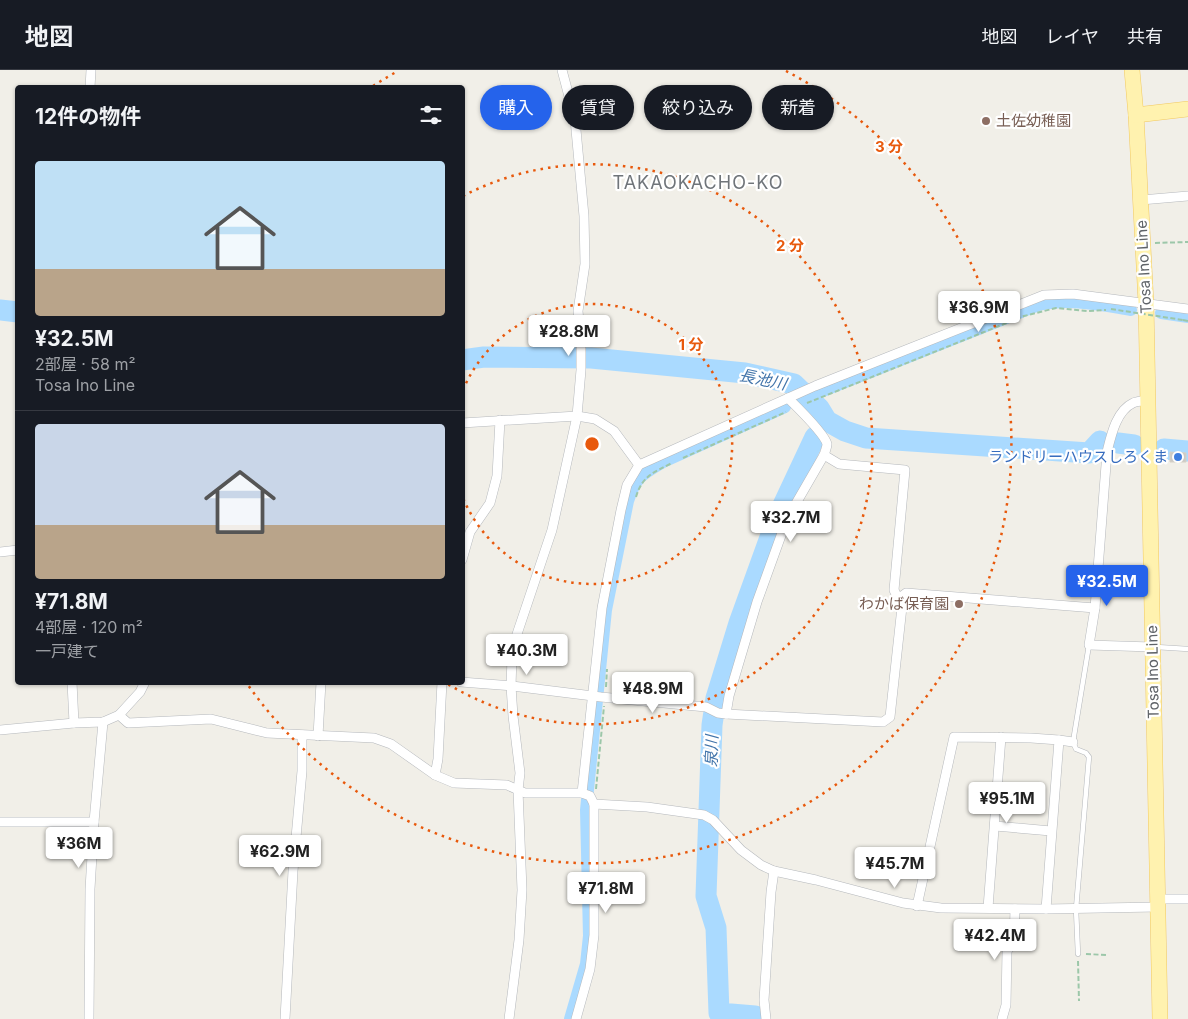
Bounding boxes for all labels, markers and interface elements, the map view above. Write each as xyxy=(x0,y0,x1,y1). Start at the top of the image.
text: 地図 xyxy=(25,22,73,51)
text: 地図 xyxy=(982,26,1018,47)
text: レイヤ xyxy=(1046,26,1099,47)
text: 共有 xyxy=(1127,26,1163,47)
chip: 購入 xyxy=(480,85,552,130)
chip: 賃貸 xyxy=(562,85,634,130)
chip: 絞り込み xyxy=(644,85,752,130)
chip: 新着 xyxy=(762,85,834,130)
icon: filters xyxy=(417,101,445,129)
text: 12件の物件 xyxy=(35,104,141,129)
place label: 土佐幼稚園 xyxy=(996,111,1071,130)
marker: 土佐幼稚園 xyxy=(980,115,992,127)
text: 3 分 xyxy=(875,137,903,156)
district label: TAKAOKACHO-KO xyxy=(613,172,783,193)
icon: home xyxy=(195,193,285,283)
street label: Tosa Ino Line xyxy=(1132,220,1155,314)
text: 2 分 xyxy=(776,236,804,255)
pin: ¥36.9M xyxy=(938,290,1020,333)
text: ¥36.9M xyxy=(949,297,1009,317)
pin: ¥28.8M xyxy=(528,314,610,357)
text: ¥28.8M xyxy=(539,321,599,341)
text: ¥32.5M xyxy=(35,326,114,351)
text: 1 分 xyxy=(678,335,704,354)
text: 2部屋 · 58 m² xyxy=(35,354,136,374)
water label: 長池川 xyxy=(737,364,791,394)
text: Tosa Ino Line xyxy=(35,375,135,395)
centre of rings xyxy=(583,435,601,453)
place label: ランドリーハウスしろくま xyxy=(988,447,1168,466)
marker: ランドリーハウスしろくま xyxy=(1172,451,1184,463)
icon: home xyxy=(195,457,285,547)
pin: ¥32.7M xyxy=(750,500,832,543)
text: ¥32.7M xyxy=(762,507,820,527)
pin: ¥32.5M xyxy=(1066,564,1148,607)
text: ¥32.5M xyxy=(1077,571,1137,591)
text: ¥71.8M xyxy=(35,589,108,614)
place label: わかば保育園 xyxy=(859,594,949,613)
marker: わかば保育園 xyxy=(953,598,965,610)
text: 4部屋 · 120 m² xyxy=(35,617,143,637)
street label: Tosa Ino Line xyxy=(1142,625,1163,719)
pin: ¥40.3M xyxy=(486,634,568,676)
text: ¥40.3M xyxy=(497,640,557,660)
text: 一戸建て xyxy=(35,641,99,661)
pin: ¥48.9M xyxy=(612,672,694,714)
text: ¥48.9M xyxy=(623,678,683,698)
water label: 泉川 xyxy=(700,733,722,767)
pin: ¥95.1M xyxy=(966,782,1048,824)
text: ¥95.1M xyxy=(979,788,1035,808)
pin: ¥36M xyxy=(49,826,109,869)
text: ¥36M xyxy=(57,833,101,853)
pin: ¥62.9M xyxy=(239,834,321,877)
text: ¥62.9M xyxy=(250,841,310,861)
pin: ¥45.7M xyxy=(854,846,936,889)
text: ¥45.7M xyxy=(866,853,924,873)
pin: ¥71.8M xyxy=(565,872,647,914)
text: ¥71.8M xyxy=(578,878,634,898)
pin: ¥42.4M xyxy=(954,918,1036,961)
text: ¥42.4M xyxy=(964,925,1026,945)

